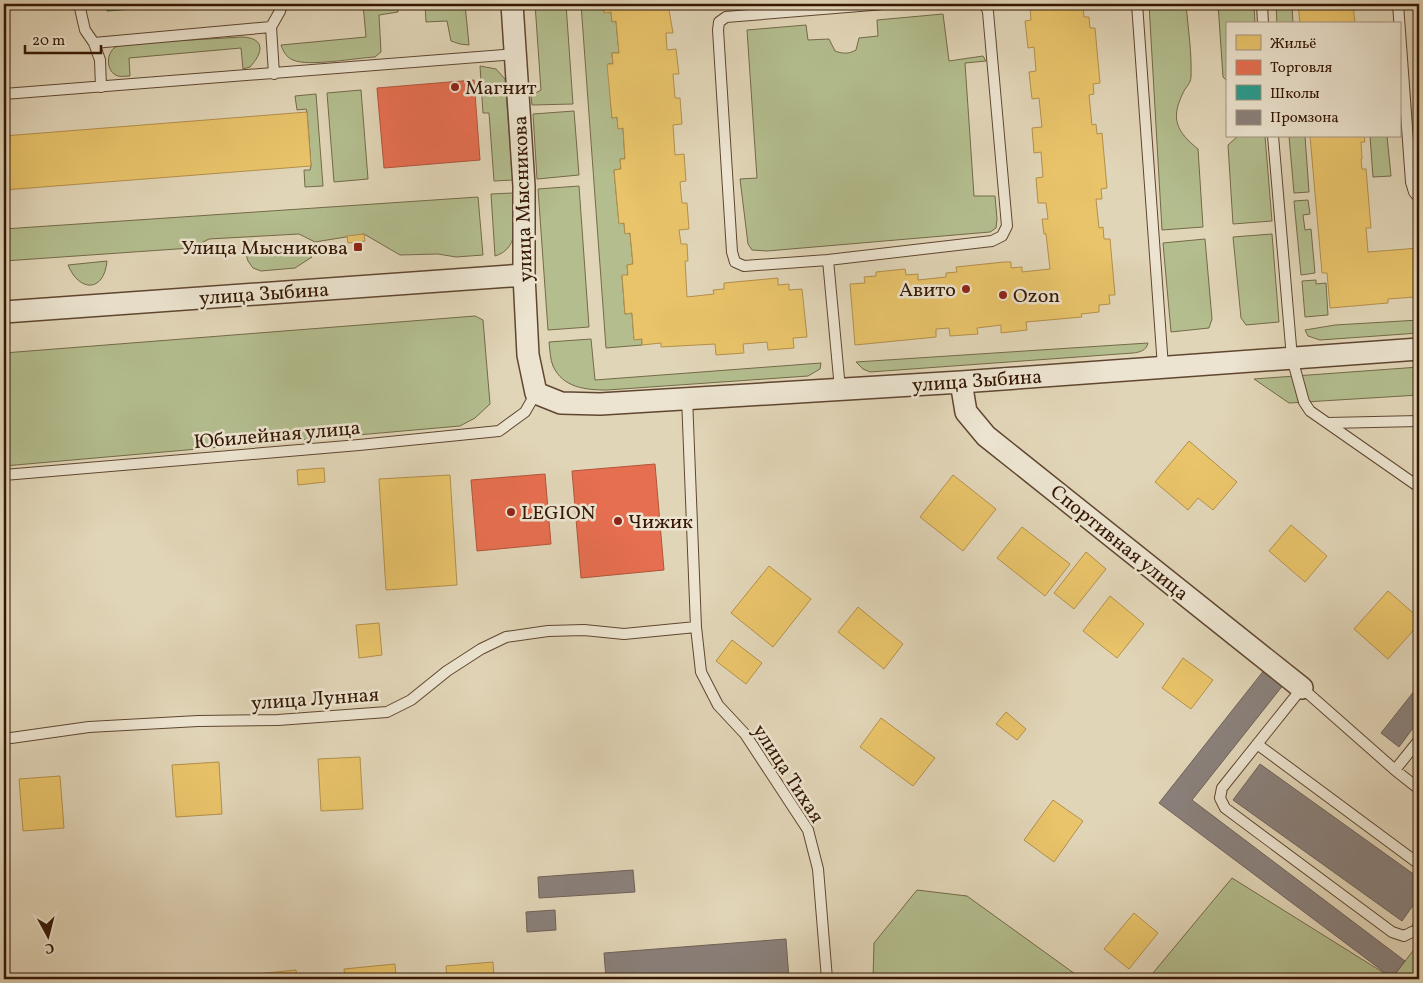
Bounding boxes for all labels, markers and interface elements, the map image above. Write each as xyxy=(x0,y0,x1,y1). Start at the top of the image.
scale bar xyxy=(25,22,101,54)
legend xyxy=(1226,22,1400,138)
text: 20 m xyxy=(32,31,65,52)
text: Жильё xyxy=(1270,34,1316,55)
text: Торговля xyxy=(1270,58,1332,79)
place label: Магнит xyxy=(465,75,537,103)
marker: Магнит xyxy=(449,81,461,93)
text: Школы xyxy=(1270,84,1320,105)
text: Промзона xyxy=(1270,108,1339,129)
street label: улица Мысникова xyxy=(507,115,541,283)
place label: Улица Мысникова xyxy=(181,235,348,263)
marker: Улица Мысникова xyxy=(352,241,364,253)
street label: улица Зыбина xyxy=(198,276,330,313)
place label: Авито xyxy=(899,277,956,305)
marker: Авито xyxy=(960,283,972,295)
place label: Ozon xyxy=(1013,283,1060,311)
marker: Ozon xyxy=(997,289,1009,301)
street label: улица Зыбина xyxy=(911,363,1043,400)
street label: Юбилейная улица xyxy=(193,415,362,457)
street label: Спортивная улица xyxy=(1044,479,1194,608)
place label: LEGION xyxy=(521,500,596,528)
marker: LEGION xyxy=(505,506,517,518)
place label: Чижик xyxy=(628,509,693,537)
marker: Чижик xyxy=(612,515,624,527)
street label: улица Лунная xyxy=(250,682,380,718)
street label: улица Тихая xyxy=(745,719,830,829)
north arrow xyxy=(22,910,72,960)
text: С xyxy=(44,937,55,957)

